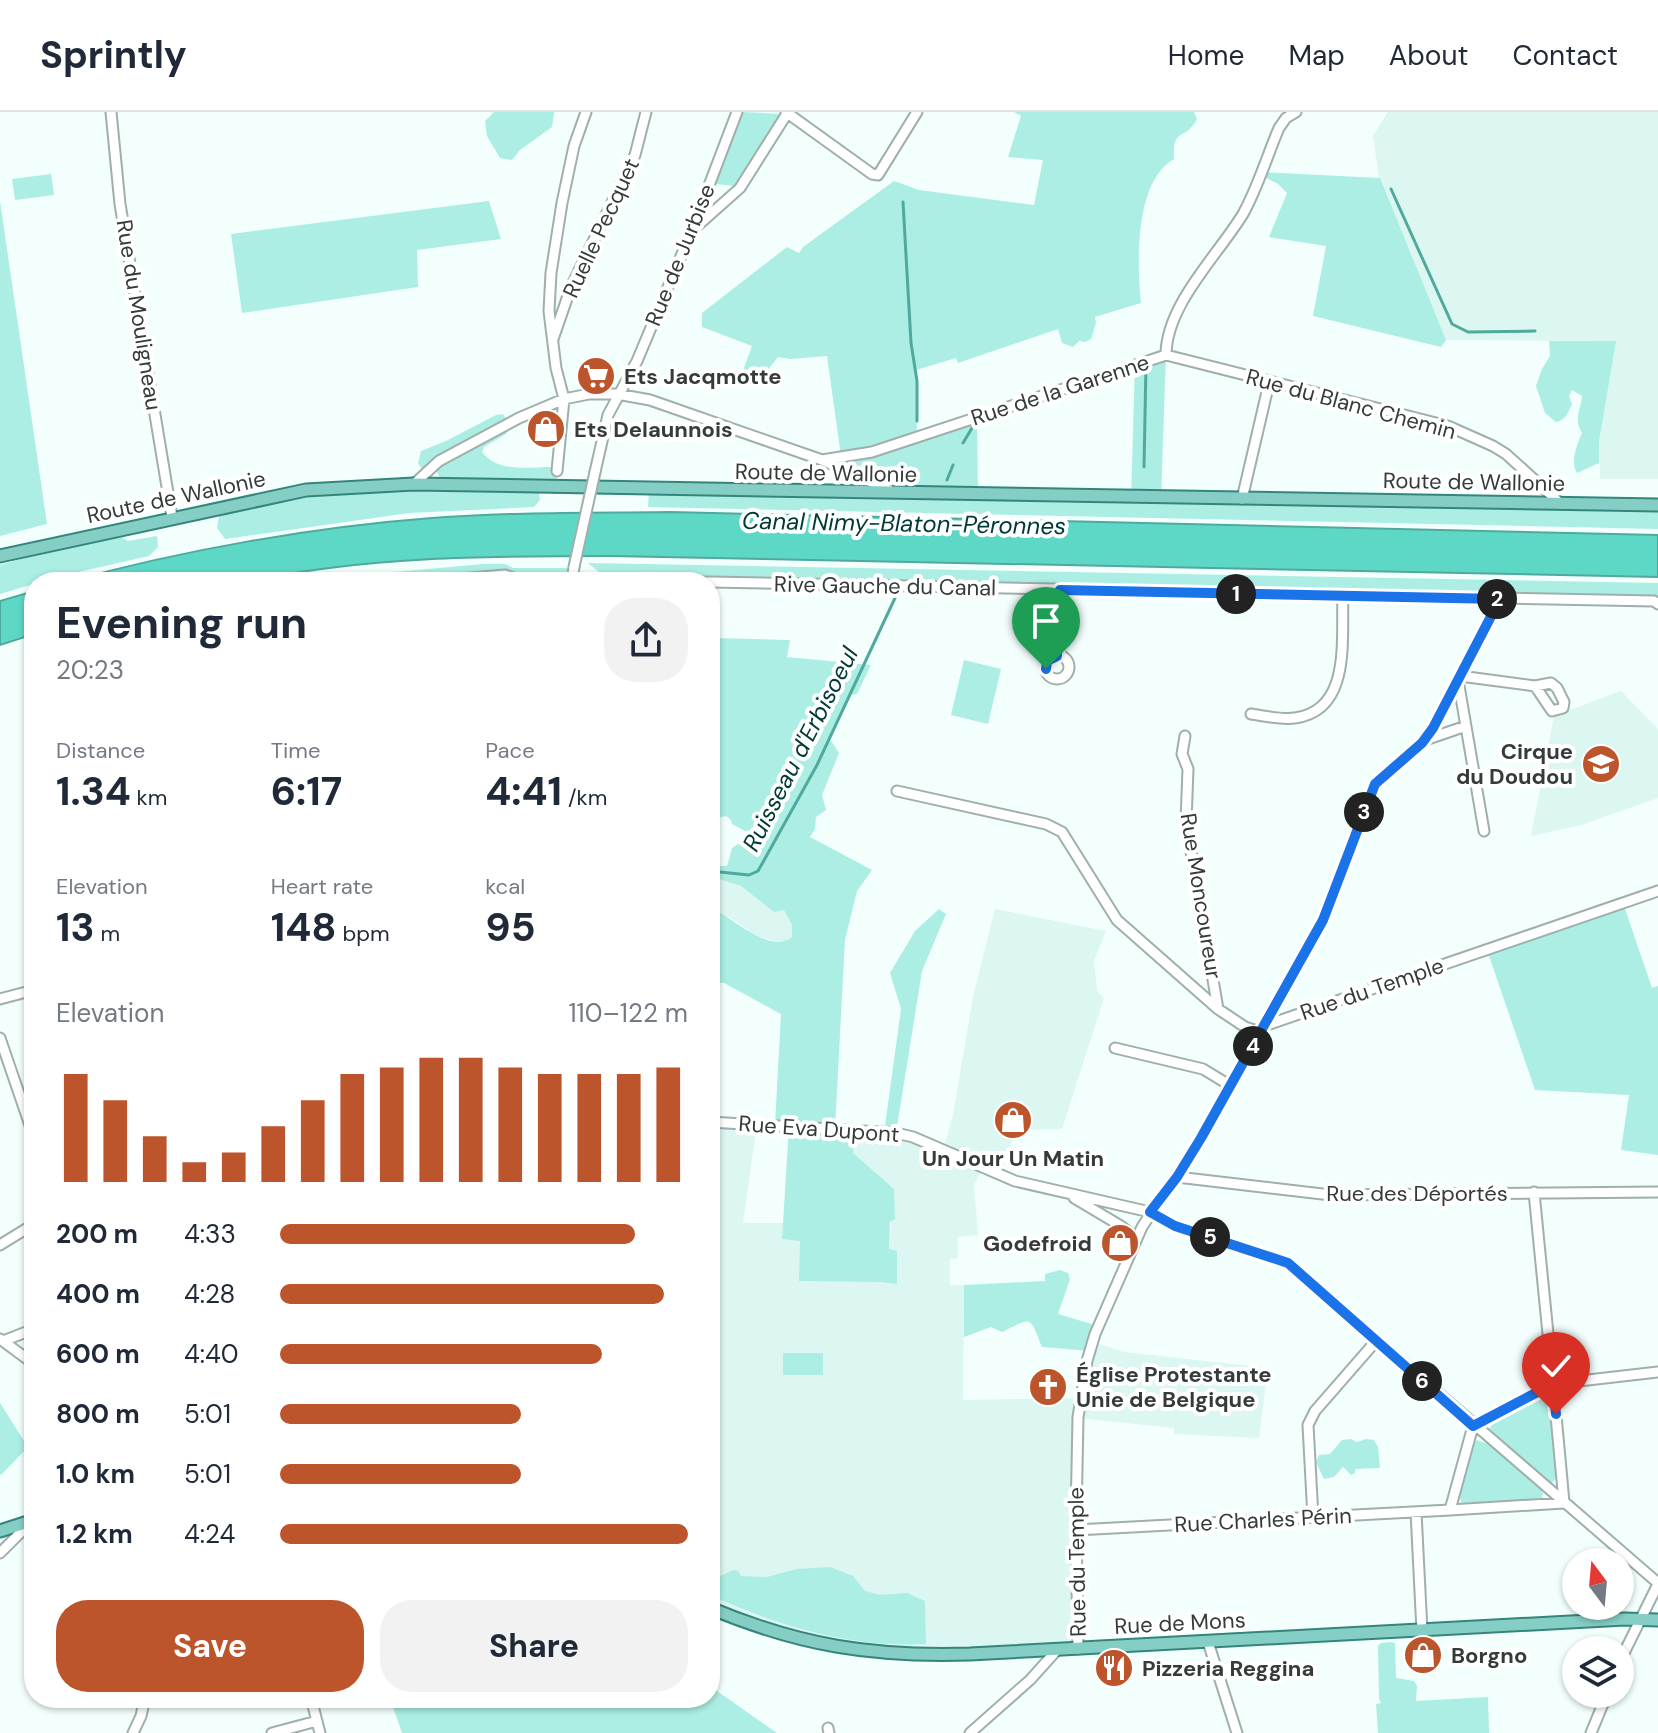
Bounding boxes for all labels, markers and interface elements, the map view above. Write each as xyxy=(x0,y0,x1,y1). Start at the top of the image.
text: Sprintly xyxy=(40,30,187,80)
text: Home xyxy=(1168,37,1244,74)
text: Map xyxy=(1288,37,1345,74)
text: About xyxy=(1389,37,1468,74)
text: Contact xyxy=(1512,37,1618,74)
street label: Ruelle Pecquet xyxy=(556,154,646,302)
street label: Rue de Jurbise xyxy=(638,180,722,330)
street label: Rue du Mouligneau xyxy=(110,218,168,412)
street label: Rue de la Garenne xyxy=(967,348,1153,432)
supermarket icon: Ets Jacqmotte xyxy=(575,355,617,397)
place label: Ets Jacqmotte xyxy=(624,362,781,391)
street label: Rue du Blanc Chemin xyxy=(1243,362,1459,446)
shop icon: Ets Delaunnois xyxy=(525,408,567,450)
place label: Ets Delaunnois xyxy=(574,415,733,444)
street label: Route de Wallonie xyxy=(735,457,917,489)
street label: Route de Wallonie xyxy=(84,464,268,530)
street label: Route de Wallonie xyxy=(1383,466,1565,498)
water label: Canal Nimy-Blaton-Péronnes xyxy=(742,505,1066,541)
street label: Rive Gauche du Canal xyxy=(774,570,996,602)
pin: 1 xyxy=(1216,574,1256,614)
text: 1 xyxy=(1232,579,1240,608)
pin: 2 xyxy=(1477,579,1517,619)
text: 2 xyxy=(1491,584,1503,613)
pin xyxy=(1012,587,1080,669)
text: Evening run xyxy=(56,594,307,652)
button: share xyxy=(604,598,688,682)
icon: arrive xyxy=(1024,599,1068,643)
water label: Ruisseau d'Erbisoeul xyxy=(735,641,865,856)
text: 20:23 xyxy=(56,653,124,687)
text: Distance xyxy=(56,736,145,765)
text: Time xyxy=(271,736,320,765)
text: Pace xyxy=(485,736,535,765)
place label: Cirque du Doudou xyxy=(1456,737,1573,791)
school or university icon: Cirque du Doudou xyxy=(1580,743,1622,785)
text: 1.34 xyxy=(56,765,131,817)
text: 6:17 xyxy=(271,765,342,817)
text: 4:41 xyxy=(485,765,562,817)
text: km xyxy=(131,783,167,812)
text: /km xyxy=(562,783,607,812)
pin: 3 xyxy=(1344,792,1384,832)
text: 3 xyxy=(1357,797,1371,826)
street label: Rue Moncoureur xyxy=(1174,811,1228,981)
text: Elevation xyxy=(56,872,148,901)
text: Heart rate xyxy=(271,872,373,901)
text: kcal xyxy=(485,872,525,901)
text: 13 xyxy=(56,901,95,953)
text: 148 xyxy=(271,901,337,953)
text: 95 xyxy=(485,901,536,953)
text: m xyxy=(95,919,120,948)
text: bpm xyxy=(337,919,390,948)
street label: Rue du Temple xyxy=(1296,951,1448,1027)
text: Elevation xyxy=(56,996,164,1030)
text: 110–122 m xyxy=(568,996,688,1030)
pin: 4 xyxy=(1233,1026,1273,1066)
text: 4 xyxy=(1246,1031,1260,1060)
shop icon: Un Jour Un Matin xyxy=(992,1099,1034,1141)
street label: Rue Eva Dupont xyxy=(738,1109,900,1149)
place label: Un Jour Un Matin xyxy=(922,1144,1104,1173)
street label: Rue des Déportés xyxy=(1326,1179,1508,1208)
text: 200 m xyxy=(56,1217,138,1251)
text: 4:33 xyxy=(184,1217,236,1251)
pin: 5 xyxy=(1190,1217,1230,1257)
shop icon: Godefroid xyxy=(1099,1222,1141,1264)
text: 5 xyxy=(1203,1222,1217,1251)
place label: Godefroid xyxy=(983,1229,1092,1258)
text: 400 m xyxy=(56,1277,140,1311)
text: 4:28 xyxy=(184,1277,235,1311)
pin xyxy=(1522,1332,1590,1414)
text: 600 m xyxy=(56,1337,140,1371)
text: 4:40 xyxy=(184,1337,239,1371)
icon: check xyxy=(1534,1344,1578,1388)
place label: Église Protestante Unie de Belgique xyxy=(1076,1360,1272,1414)
pin: 6 xyxy=(1402,1361,1442,1401)
church icon: Église Protestante Unie de Belgique xyxy=(1027,1366,1069,1408)
text: 6 xyxy=(1415,1366,1429,1395)
text: 800 m xyxy=(56,1397,140,1431)
text: 5:01 xyxy=(184,1397,231,1431)
text: 1.0 km xyxy=(56,1457,135,1491)
text: 5:01 xyxy=(184,1457,231,1491)
street label: Rue du Temple xyxy=(1061,1487,1093,1637)
street label: Rue Charles Périn xyxy=(1174,1501,1352,1539)
text: 1.2 km xyxy=(56,1517,133,1551)
text: 4:24 xyxy=(184,1517,235,1551)
north arrow xyxy=(1562,1548,1634,1620)
map controls xyxy=(1562,1548,1634,1708)
button: Save xyxy=(56,1600,364,1692)
button: Share xyxy=(380,1600,688,1692)
street label: Rue de Mons xyxy=(1114,1605,1246,1641)
shop icon: Borgno xyxy=(1402,1634,1444,1676)
button: layers xyxy=(1562,1636,1634,1708)
place label: Borgno xyxy=(1451,1641,1527,1670)
restaurant icon: Pizzeria Reggina xyxy=(1093,1647,1135,1689)
place label: Pizzeria Reggina xyxy=(1142,1654,1314,1683)

